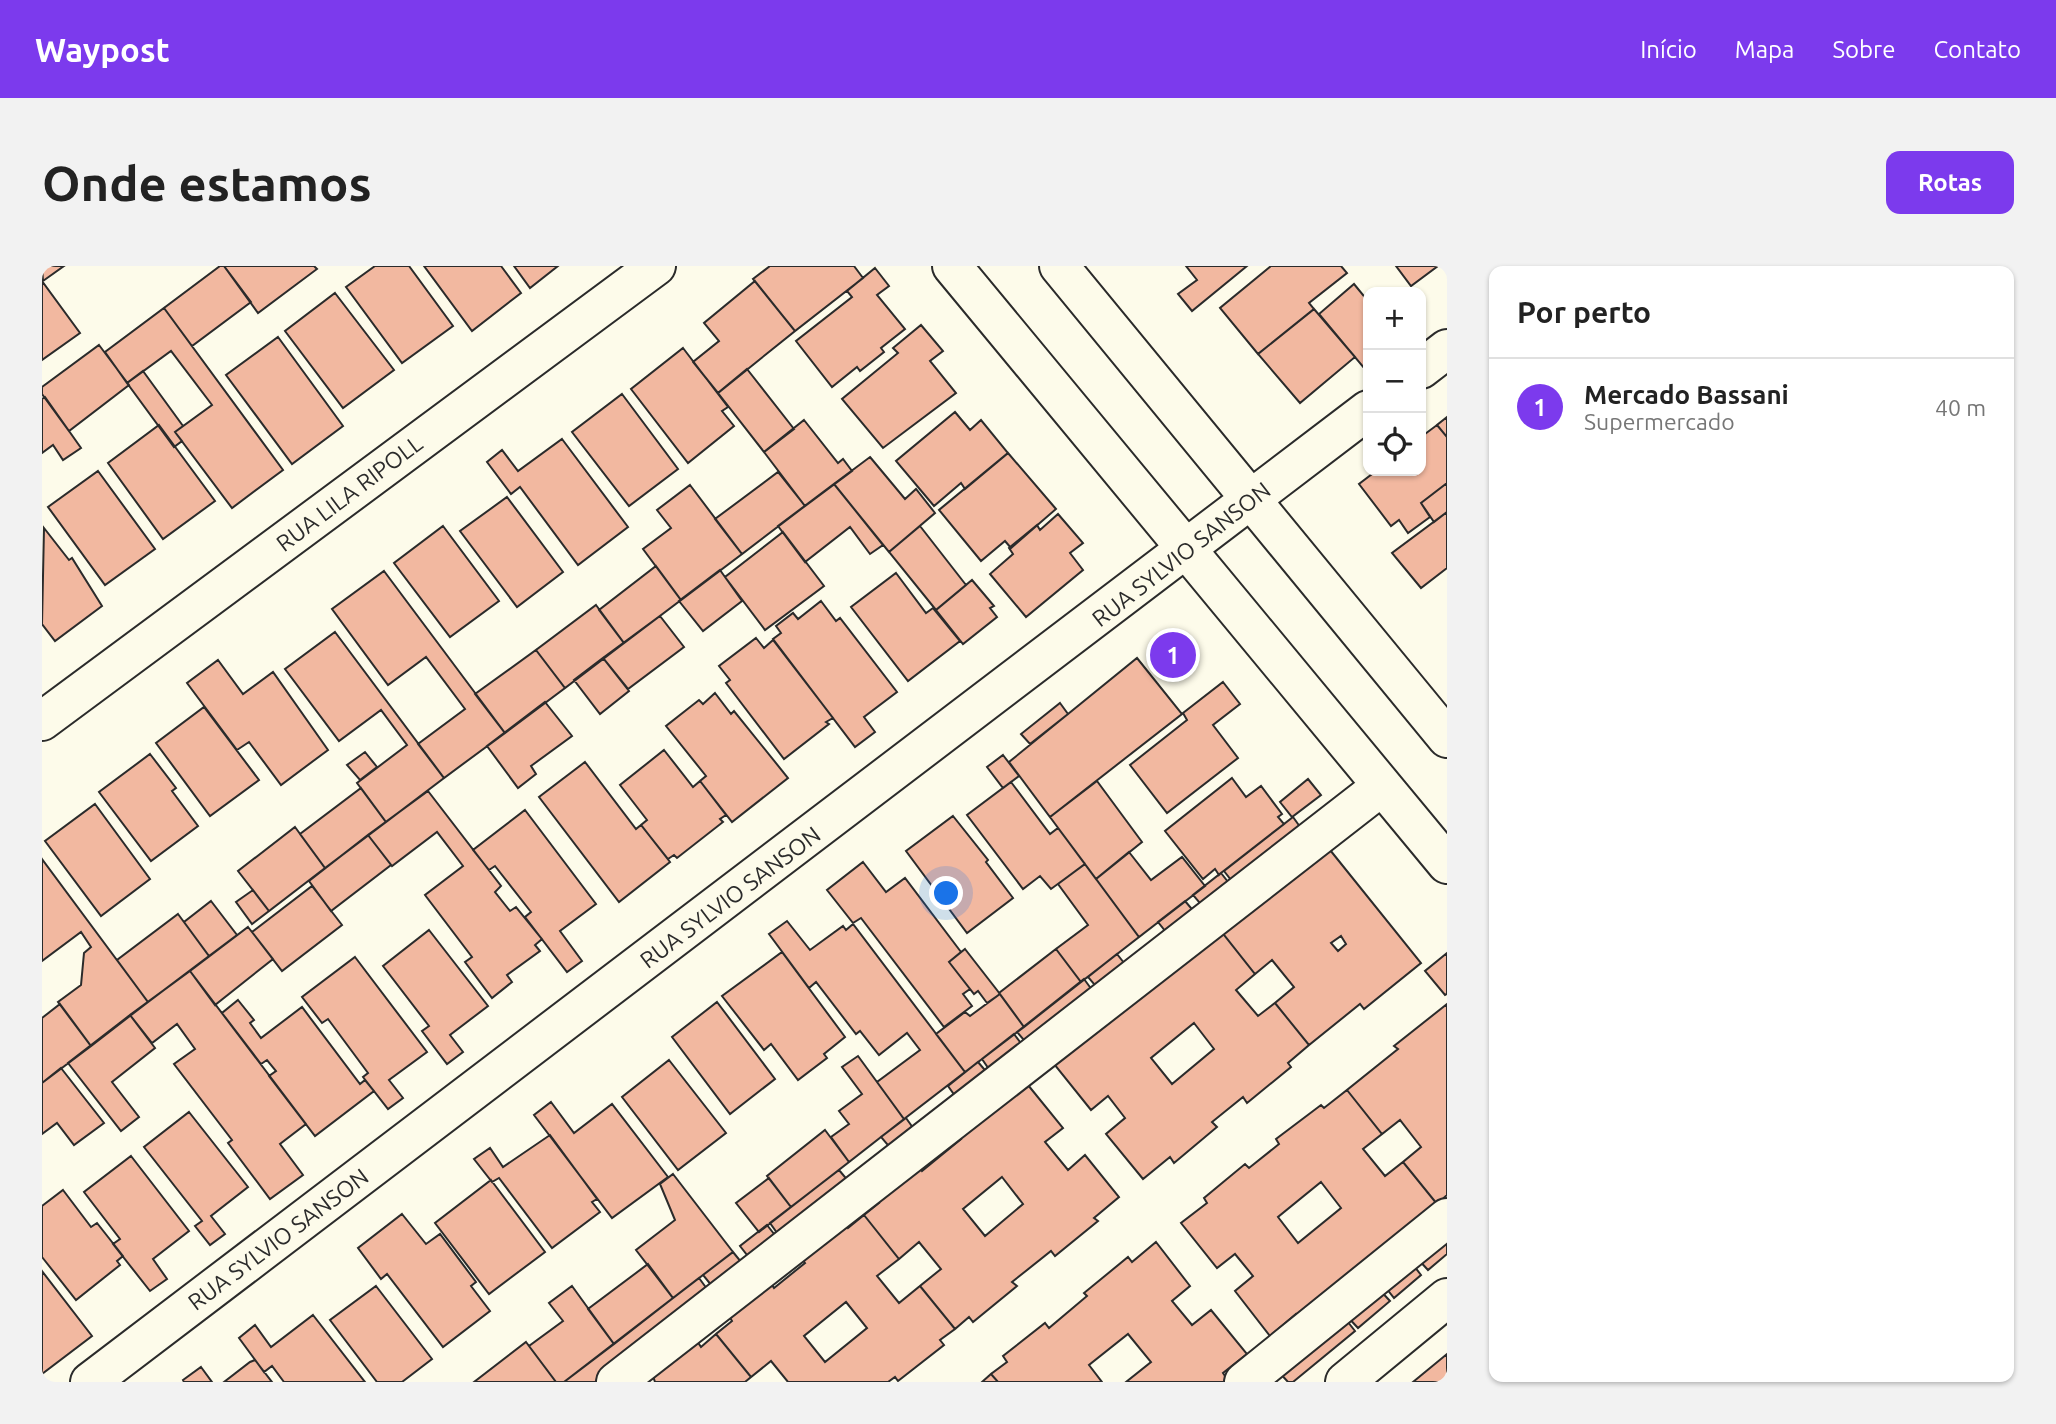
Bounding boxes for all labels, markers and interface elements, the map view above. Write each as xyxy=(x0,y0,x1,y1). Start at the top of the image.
text: Waypost xyxy=(35,31,170,68)
text: Início xyxy=(1640,36,1697,63)
text: Mapa xyxy=(1735,36,1794,63)
text: Sobre xyxy=(1832,36,1895,63)
text: Contato xyxy=(1933,36,2021,63)
button: Rotas xyxy=(1886,151,2014,214)
text: Onde estamos xyxy=(42,155,372,210)
map controls xyxy=(1363,287,1426,476)
button: + xyxy=(1363,287,1426,350)
text: Por perto xyxy=(1517,295,1651,329)
button: − xyxy=(1363,350,1426,413)
text: Mercado Bassani xyxy=(1584,380,1789,409)
text: 1 xyxy=(1534,395,1546,420)
text: 40 m xyxy=(1935,395,1986,420)
text: Supermercado xyxy=(1584,409,1735,434)
button: locate xyxy=(1363,413,1426,476)
street label: RUA LILA RIPOLL xyxy=(271,430,427,556)
street label: RUA SYLVIO SANSON xyxy=(1087,477,1275,631)
pin: 1 xyxy=(1150,629,1196,681)
street label: RUA SYLVIO SANSON xyxy=(635,821,825,973)
your location xyxy=(929,876,963,910)
street label: RUA SYLVIO SANSON xyxy=(183,1163,373,1315)

